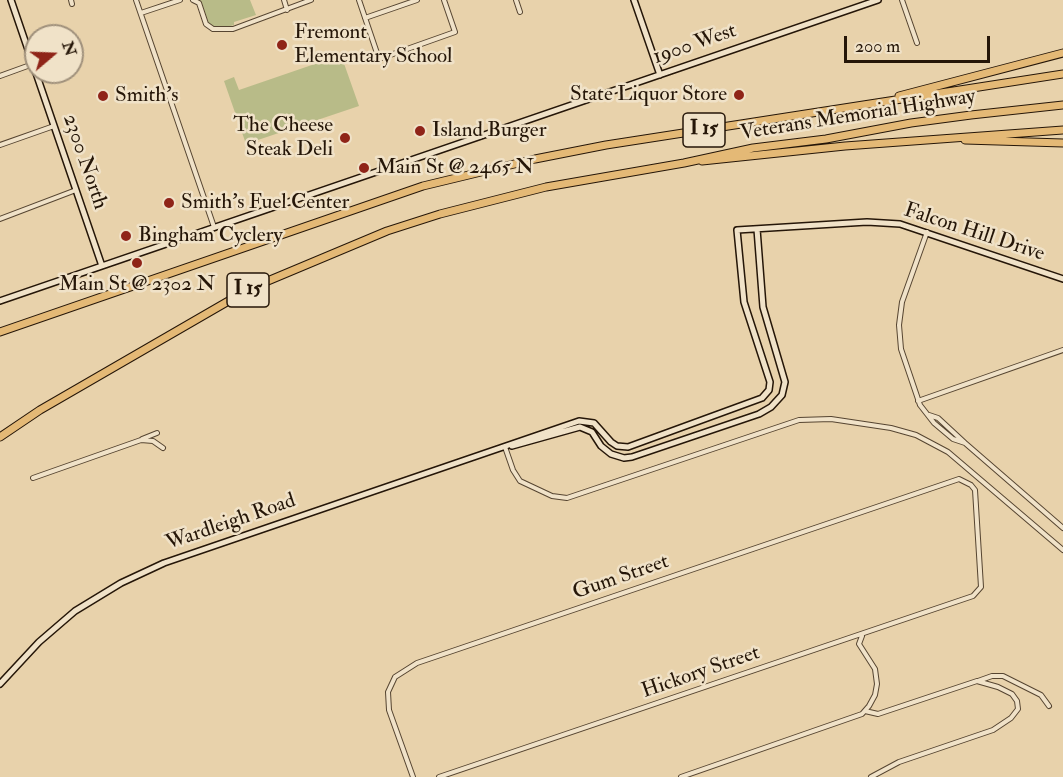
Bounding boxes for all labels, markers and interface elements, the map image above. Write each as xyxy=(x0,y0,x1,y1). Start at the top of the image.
street label: 1900 West xyxy=(650,19,740,71)
place label: Fremont Elementary School xyxy=(294,20,452,70)
north arrow xyxy=(24,24,84,84)
scale bar xyxy=(847,24,992,62)
text: 200 m xyxy=(855,35,900,58)
marker: Fremont Elementary School xyxy=(275,38,289,52)
text: N xyxy=(57,39,81,59)
place label: State Liquor Store xyxy=(570,82,727,108)
place label: Smith's xyxy=(115,83,178,109)
street label: Veterans Memorial Highway xyxy=(739,85,977,147)
marker: State Liquor Store xyxy=(732,88,746,102)
marker: Smith's xyxy=(96,89,110,103)
street label: 2300 North xyxy=(56,111,112,213)
place label: The Cheese Steak Deli xyxy=(233,113,333,163)
road number: I 15 xyxy=(683,113,725,147)
place label: Island Burger xyxy=(432,118,546,144)
marker: Island Burger xyxy=(413,124,427,138)
marker: The Cheese Steak Deli xyxy=(338,131,352,145)
place label: Main St @ 2465 N xyxy=(376,155,534,181)
marker: Main St @ 2465 N xyxy=(357,161,371,175)
place label: Smith's Fuel Center xyxy=(181,190,349,216)
marker: Smith's Fuel Center xyxy=(162,196,176,210)
street label: Falcon Hill Drive xyxy=(901,198,1047,268)
place label: Bingham Cyclery xyxy=(138,223,283,249)
marker: Bingham Cyclery xyxy=(119,229,133,243)
marker: Main St @ 2302 N xyxy=(130,256,144,270)
place label: Main St @ 2302 N xyxy=(59,272,215,298)
road number: I 15 xyxy=(227,273,269,307)
street label: Wardleigh Road xyxy=(163,489,299,557)
street label: Gum Street xyxy=(570,550,672,606)
street label: Hickory Street xyxy=(639,641,763,705)

